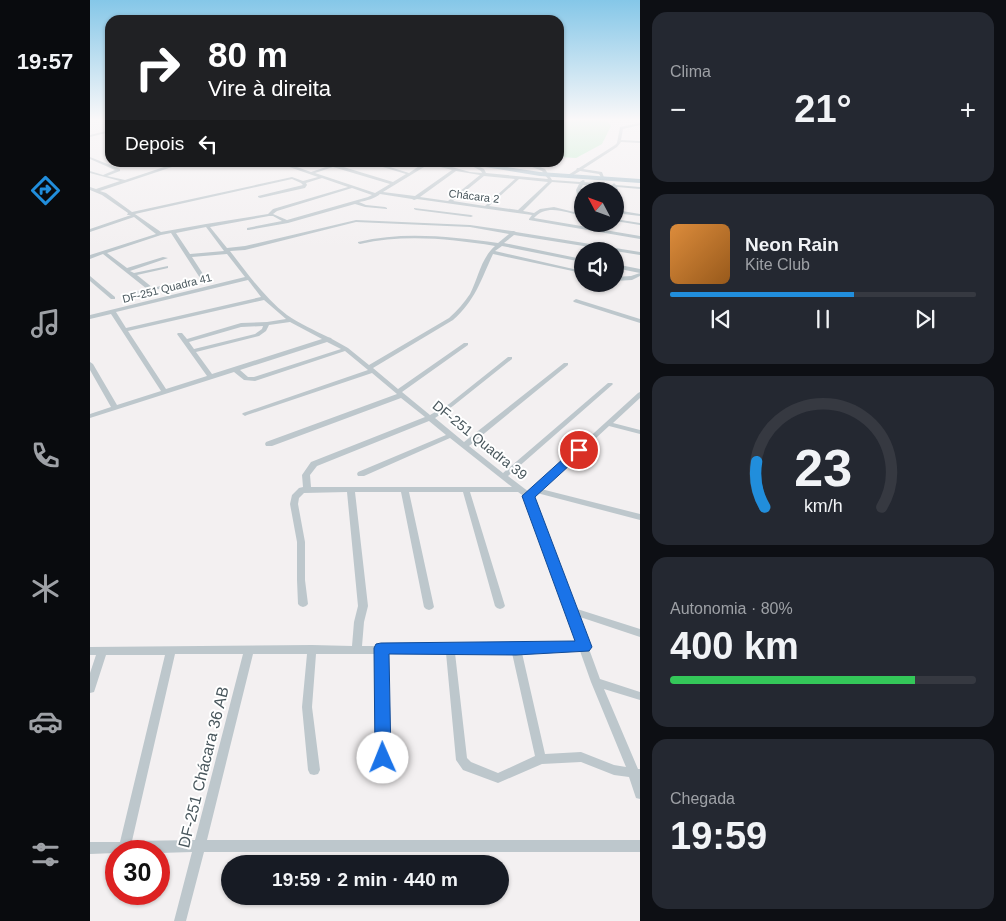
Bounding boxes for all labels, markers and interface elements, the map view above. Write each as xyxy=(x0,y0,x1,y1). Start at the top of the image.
icon: right xyxy=(125,35,190,100)
text: 80 m xyxy=(208,35,288,74)
text: 19:57 xyxy=(17,49,73,74)
text: Clima xyxy=(670,63,711,80)
text: Vire à direita xyxy=(208,76,331,101)
text: 21° xyxy=(794,88,852,130)
text: − xyxy=(670,94,686,125)
text: + xyxy=(960,94,976,125)
icon: left xyxy=(194,130,222,158)
text: Depois xyxy=(125,133,184,154)
icon: directions xyxy=(28,173,63,208)
north arrow xyxy=(574,182,624,232)
map controls xyxy=(574,182,624,292)
street label: Chácara 2 xyxy=(448,187,500,205)
text: Neon Rain xyxy=(745,234,839,255)
button: sound xyxy=(574,242,624,292)
text: Kite Club xyxy=(745,256,810,273)
street label: DF-251 Quadra 41 xyxy=(121,271,213,305)
icon: previous xyxy=(707,305,735,333)
icon: pause xyxy=(809,305,837,333)
icon: next xyxy=(911,305,939,333)
icon: music xyxy=(28,306,63,341)
street label: DF-251 Quadra 39 xyxy=(430,397,531,483)
pin xyxy=(558,429,600,471)
icon: arrive xyxy=(565,436,593,464)
icon: phone xyxy=(28,438,63,473)
text: 23 xyxy=(794,439,852,497)
text: km/h xyxy=(804,496,842,516)
icon: climate xyxy=(28,571,63,606)
text: Autonomia · 80% xyxy=(670,600,793,617)
text: 400 km xyxy=(670,625,799,667)
street label: DF-251 Chácara 36 AB xyxy=(175,685,232,849)
icon: car xyxy=(28,704,63,739)
position arrow xyxy=(356,731,408,783)
text: Chegada xyxy=(670,790,735,807)
text: 19:59 xyxy=(670,815,767,857)
icon: filters xyxy=(28,837,63,872)
speed limit sign: 30 xyxy=(105,840,170,905)
text: 19:59 · 2 min · 440 m xyxy=(272,869,458,890)

